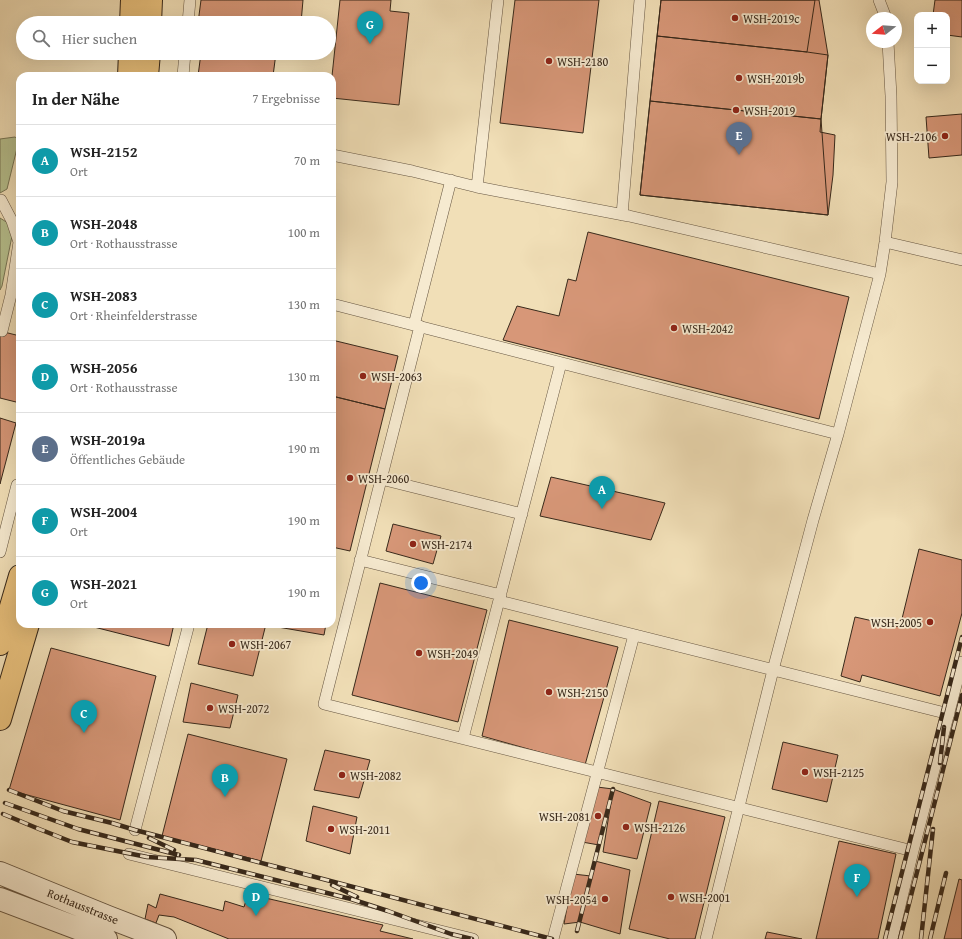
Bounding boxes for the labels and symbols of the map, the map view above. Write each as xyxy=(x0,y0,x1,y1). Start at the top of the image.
place label: WSH-2019c xyxy=(743,10,800,27)
pin: G xyxy=(357,11,383,44)
north arrow xyxy=(866,12,902,48)
marker: WSH-2019c xyxy=(730,13,740,23)
place label: WSH-2180 xyxy=(557,53,608,70)
marker: WSH-2180 xyxy=(544,56,554,66)
place label: WSH-2019b xyxy=(747,70,804,87)
marker: WSH-2019b xyxy=(734,73,744,83)
place label: WSH-2019 xyxy=(744,102,795,119)
marker: WSH-2019 xyxy=(731,105,741,115)
pin: E xyxy=(726,122,752,155)
place label: WSH-2106 xyxy=(886,128,937,145)
marker: WSH-2106 xyxy=(940,131,950,141)
place label: WSH-2042 xyxy=(682,320,733,337)
marker: WSH-2042 xyxy=(669,323,679,333)
place label: WSH-2063 xyxy=(371,368,422,385)
marker: WSH-2063 xyxy=(358,371,368,381)
place label: WSH-2060 xyxy=(358,470,409,487)
marker: WSH-2060 xyxy=(345,473,355,483)
pin: A xyxy=(589,476,615,509)
place label: WSH-2174 xyxy=(421,536,472,553)
marker: WSH-2174 xyxy=(408,539,418,549)
your location xyxy=(411,573,431,593)
place label: WSH-2005 xyxy=(871,614,922,631)
marker: WSH-2005 xyxy=(925,617,935,627)
place label: WSH-2067 xyxy=(240,636,291,653)
marker: WSH-2067 xyxy=(227,639,237,649)
place label: WSH-2049 xyxy=(427,645,478,662)
marker: WSH-2049 xyxy=(414,648,424,658)
place label: WSH-2150 xyxy=(557,684,608,701)
marker: WSH-2150 xyxy=(544,687,554,697)
pin: C xyxy=(71,700,97,733)
place label: WSH-2072 xyxy=(218,700,269,717)
marker: WSH-2072 xyxy=(205,703,215,713)
pin: B xyxy=(212,764,238,797)
place label: WSH-2125 xyxy=(813,764,864,781)
place label: WSH-2082 xyxy=(350,767,401,784)
marker: WSH-2125 xyxy=(800,767,810,777)
marker: WSH-2082 xyxy=(337,770,347,780)
place label: WSH-2081 xyxy=(539,808,590,825)
marker: WSH-2081 xyxy=(593,811,603,821)
place label: WSH-2126 xyxy=(634,819,685,836)
place label: WSH-2011 xyxy=(339,821,390,838)
marker: WSH-2126 xyxy=(621,822,631,832)
marker: WSH-2011 xyxy=(326,824,336,834)
pin: F xyxy=(844,864,870,897)
pin: D xyxy=(243,883,269,916)
street label: Rothausstrasse xyxy=(45,884,122,928)
place label: WSH-2001 xyxy=(679,889,730,906)
place label: WSH-2054 xyxy=(546,891,597,908)
marker: WSH-2001 xyxy=(666,892,676,902)
marker: WSH-2054 xyxy=(600,894,610,904)

